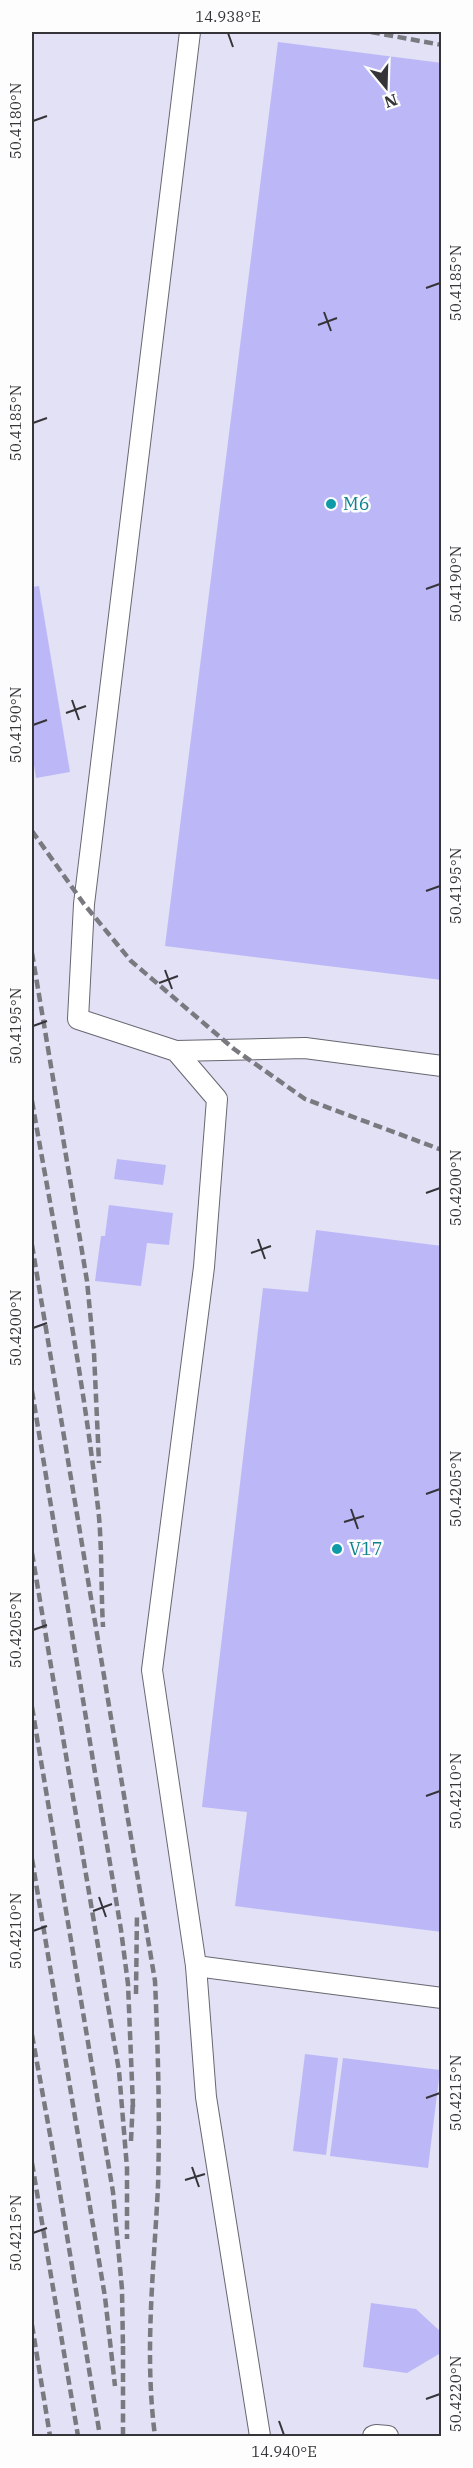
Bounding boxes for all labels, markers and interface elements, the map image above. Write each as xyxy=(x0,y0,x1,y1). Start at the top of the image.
text: 14.938°E xyxy=(195,7,261,26)
north arrow xyxy=(356,57,416,117)
text: 50.4180°N xyxy=(6,83,25,159)
text: N xyxy=(382,90,400,113)
text: 50.4185°N xyxy=(446,245,465,321)
text: 50.4185°N xyxy=(6,385,25,461)
place label: M6 xyxy=(343,492,370,515)
marker: M6 xyxy=(324,497,338,511)
text: 50.4190°N xyxy=(446,546,465,622)
text: 50.4190°N xyxy=(6,687,25,763)
text: 50.4195°N xyxy=(446,848,465,924)
text: 50.4195°N xyxy=(6,988,25,1064)
text: 50.4200°N xyxy=(446,1150,465,1226)
text: 50.4200°N xyxy=(6,1290,25,1366)
text: 50.4205°N xyxy=(446,1451,465,1527)
place label: V17 xyxy=(349,1537,383,1560)
marker: V17 xyxy=(330,1542,344,1556)
text: 50.4205°N xyxy=(6,1592,25,1668)
text: 50.4210°N xyxy=(446,1753,465,1829)
text: 50.4210°N xyxy=(6,1893,25,1969)
text: 50.4215°N xyxy=(446,2055,465,2131)
text: 50.4215°N xyxy=(6,2195,25,2271)
text: 50.4220°N xyxy=(446,2356,465,2432)
text: 14.940°E xyxy=(251,2442,317,2461)

